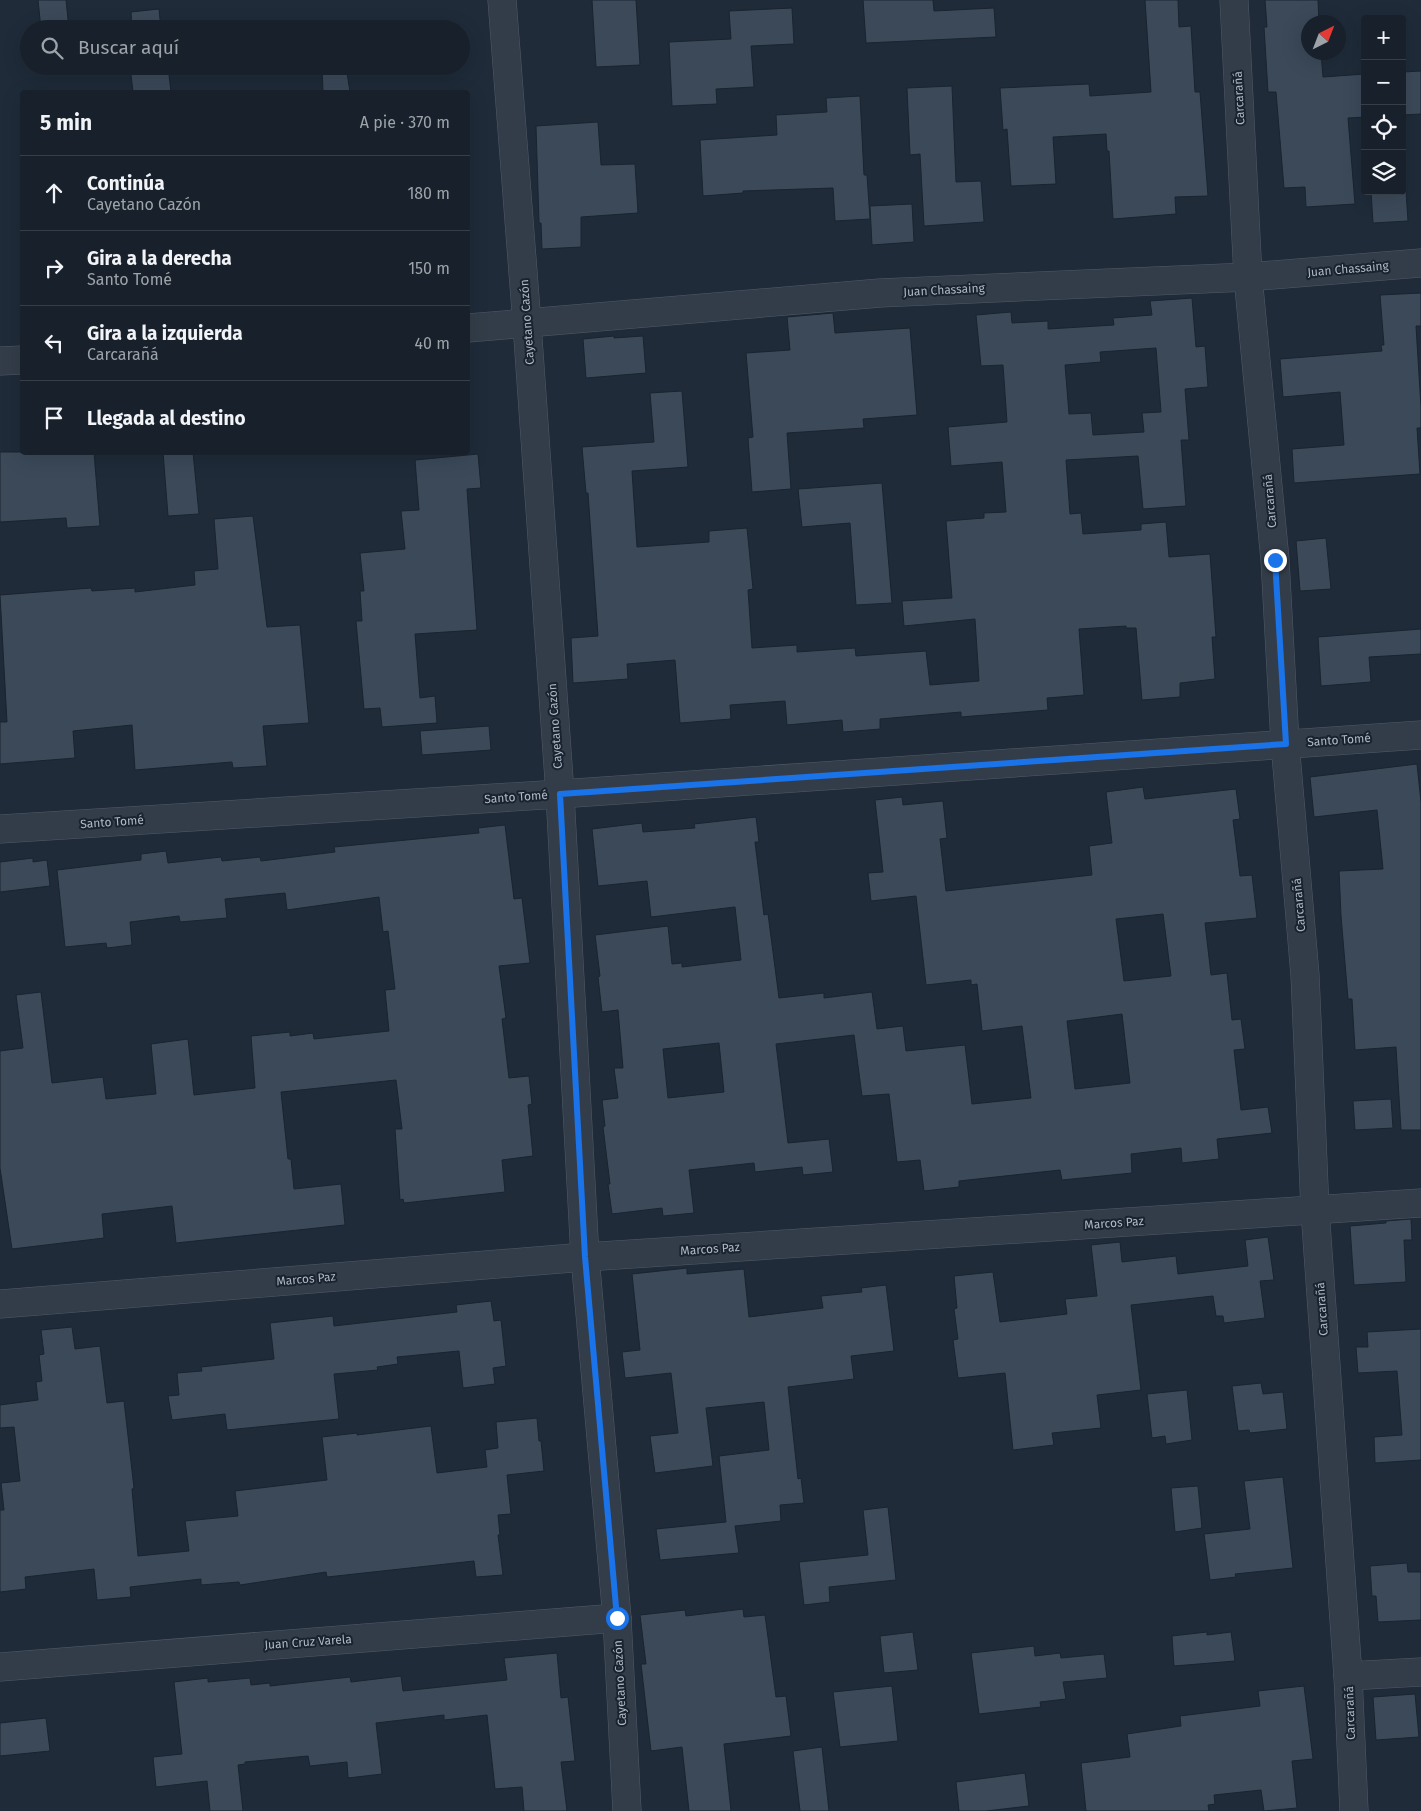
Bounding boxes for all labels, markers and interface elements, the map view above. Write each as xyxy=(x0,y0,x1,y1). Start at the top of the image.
north arrow xyxy=(1301,15,1346,60)
map controls xyxy=(1361,15,1406,195)
button: + xyxy=(1361,15,1406,60)
search box xyxy=(20,20,470,75)
icon: search xyxy=(38,34,66,62)
text: Buscar aquí xyxy=(78,36,179,59)
button: − xyxy=(1361,60,1406,105)
street label: Carcarañá xyxy=(1231,71,1247,125)
button: locate xyxy=(1361,105,1406,150)
text: 5 min xyxy=(40,110,92,136)
text: A pie · 370 m xyxy=(360,113,450,132)
button: layers xyxy=(1361,150,1406,195)
text: Continúa xyxy=(87,172,165,195)
icon: ahead xyxy=(40,179,68,207)
text: 180 m xyxy=(407,184,450,203)
text: Cayetano Cazón xyxy=(87,195,201,214)
text: Gira a la derecha xyxy=(87,247,232,270)
icon: right xyxy=(40,254,68,282)
street label: Juan Chassaing xyxy=(1307,258,1390,280)
text: 150 m xyxy=(408,259,450,278)
text: Santo Tomé xyxy=(87,270,172,289)
street label: Cayetano Cazón xyxy=(517,279,537,365)
street label: Juan Chassaing xyxy=(903,281,986,299)
text: Gira a la izquierda xyxy=(87,322,243,345)
icon: left xyxy=(40,329,68,357)
text: 40 m xyxy=(415,334,450,353)
text: Carcarañá xyxy=(87,345,159,364)
icon: arrive xyxy=(40,404,68,432)
text: Llegada al destino xyxy=(87,407,246,430)
street label: Carcarañá xyxy=(1261,474,1279,528)
route end xyxy=(1264,549,1287,572)
street label: Cayetano Cazón xyxy=(545,683,565,769)
street label: Santo Tomé xyxy=(1307,731,1371,749)
street label: Santo Tomé xyxy=(484,788,548,806)
street label: Santo Tomé xyxy=(80,813,144,831)
street label: Carcarañá xyxy=(1290,878,1308,932)
street label: Marcos Paz xyxy=(1084,1214,1144,1232)
street label: Marcos Paz xyxy=(680,1240,740,1258)
street label: Marcos Paz xyxy=(276,1269,336,1289)
street label: Carcarañá xyxy=(1313,1282,1331,1336)
route start xyxy=(606,1607,629,1630)
street label: Juan Cruz Varela xyxy=(264,1632,352,1652)
street label: Cayetano Cazón xyxy=(611,1640,629,1726)
street label: Carcarañá xyxy=(1342,1686,1358,1740)

